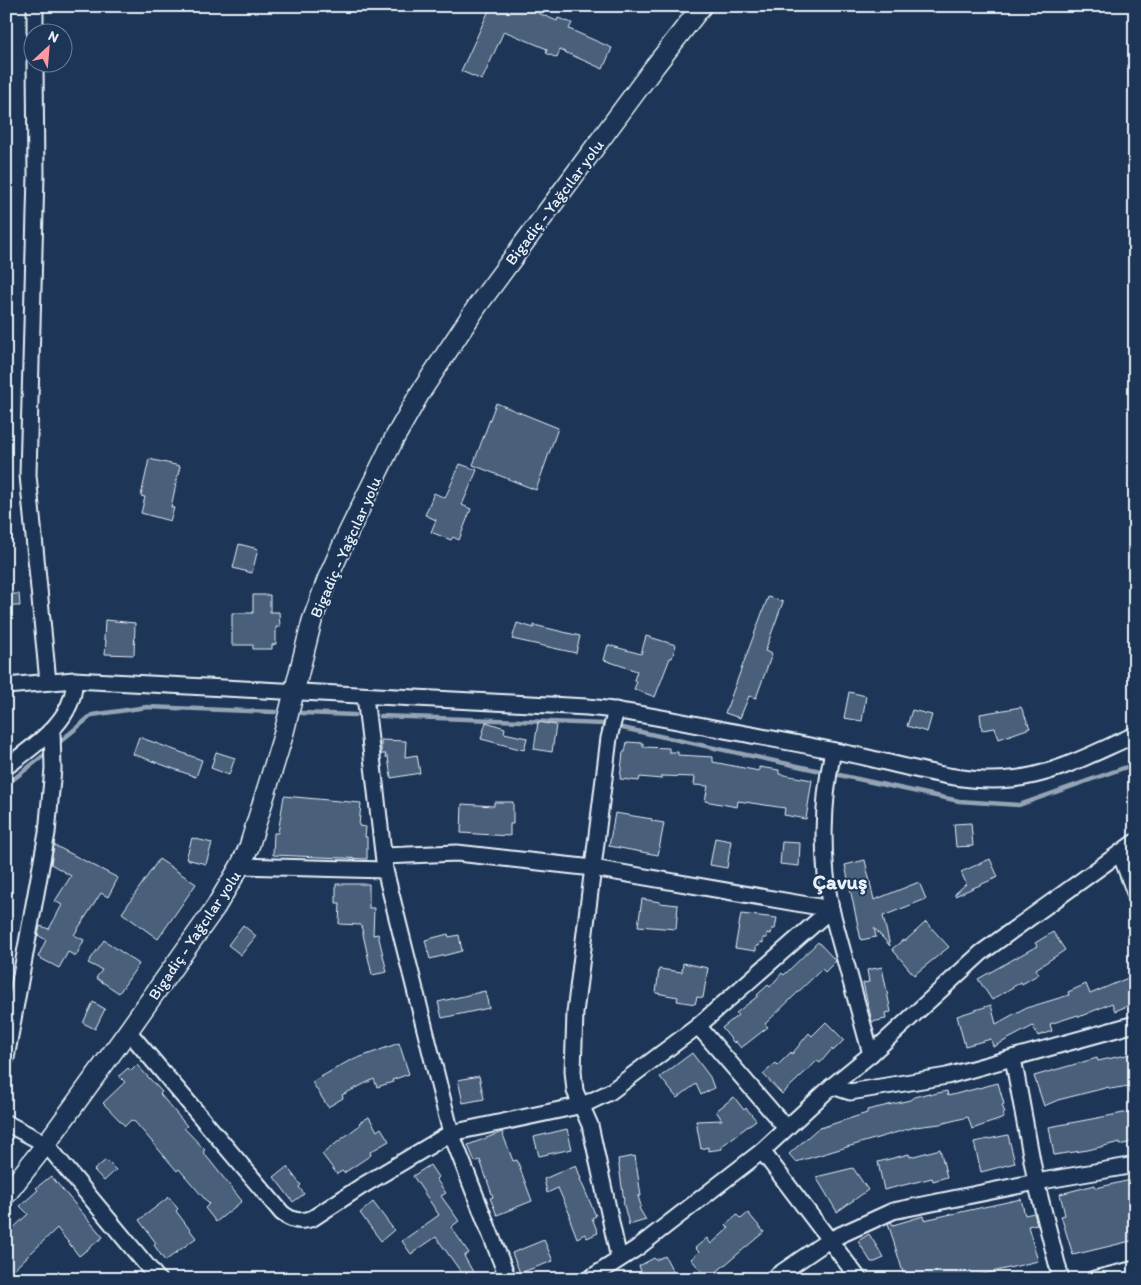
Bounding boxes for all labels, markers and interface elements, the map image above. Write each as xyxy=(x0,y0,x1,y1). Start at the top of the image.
north arrow xyxy=(22,22,72,72)
text: N xyxy=(46,27,61,46)
street label: Bigadiç - Yağcılar yolu xyxy=(501,136,608,269)
street label: Bigadiç - Yağcılar yolu xyxy=(306,474,385,621)
street label: Bigadiç - Yağcılar yolu xyxy=(144,867,245,1004)
district label: Çavuş xyxy=(813,869,867,895)

